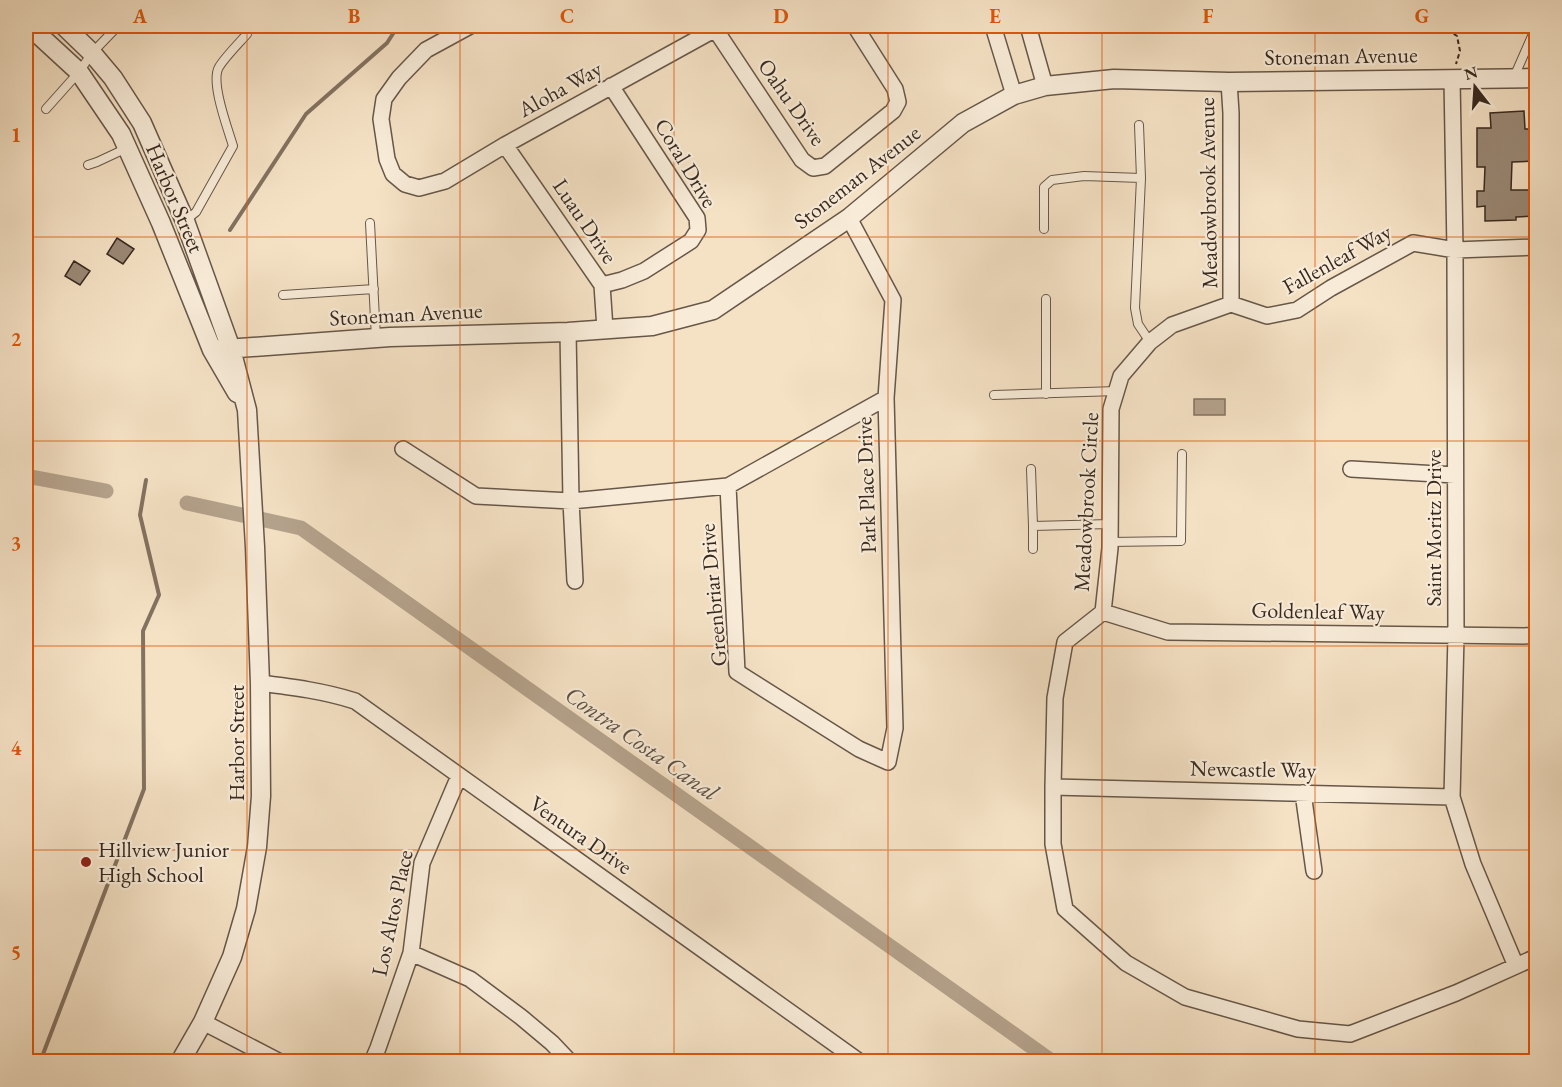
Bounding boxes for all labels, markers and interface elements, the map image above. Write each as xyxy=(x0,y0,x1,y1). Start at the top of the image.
text: A xyxy=(132,3,148,29)
text: B xyxy=(348,3,360,29)
text: C xyxy=(560,3,574,29)
text: D xyxy=(773,3,789,29)
text: E xyxy=(989,3,1001,29)
text: F xyxy=(1203,3,1214,29)
text: G xyxy=(1415,3,1429,29)
street label: Stoneman Avenue xyxy=(1264,40,1418,72)
street label: Oahu Drive xyxy=(751,53,833,152)
street label: Aloha Way xyxy=(512,54,607,124)
north arrow xyxy=(1445,57,1505,117)
text: N xyxy=(1461,61,1480,85)
street label: Meadowbrook Avenue xyxy=(1192,97,1224,289)
street label: Coral Drive xyxy=(648,113,724,213)
street label: Stoneman Avenue xyxy=(788,118,927,236)
text: 1 xyxy=(11,122,21,148)
street label: Harbor Street xyxy=(139,139,211,257)
street label: Luau Drive xyxy=(546,173,624,269)
street label: Fallenleaf Way xyxy=(1277,217,1397,301)
street label: Stoneman Avenue xyxy=(329,295,484,332)
text: 2 xyxy=(11,326,22,352)
street label: Meadowbrook Circle xyxy=(1067,411,1105,592)
street label: Park Place Drive xyxy=(849,416,883,554)
street label: Saint Moritz Drive xyxy=(1419,449,1448,606)
street label: Greenbriar Drive xyxy=(692,522,734,668)
text: 3 xyxy=(11,530,21,556)
street label: Goldenleaf Way xyxy=(1251,595,1385,627)
water label: Contra Costa Canal xyxy=(559,679,726,808)
street label: Harbor Street xyxy=(222,685,251,801)
text: 4 xyxy=(11,735,22,761)
street label: Newcastle Way xyxy=(1190,753,1317,785)
street label: Ventura Drive xyxy=(524,789,638,881)
place label: Hillview Junior High School xyxy=(98,835,230,889)
street label: Los Altos Place xyxy=(364,847,420,979)
marker: Hillview Junior High School xyxy=(79,855,93,869)
text: 5 xyxy=(11,939,21,965)

